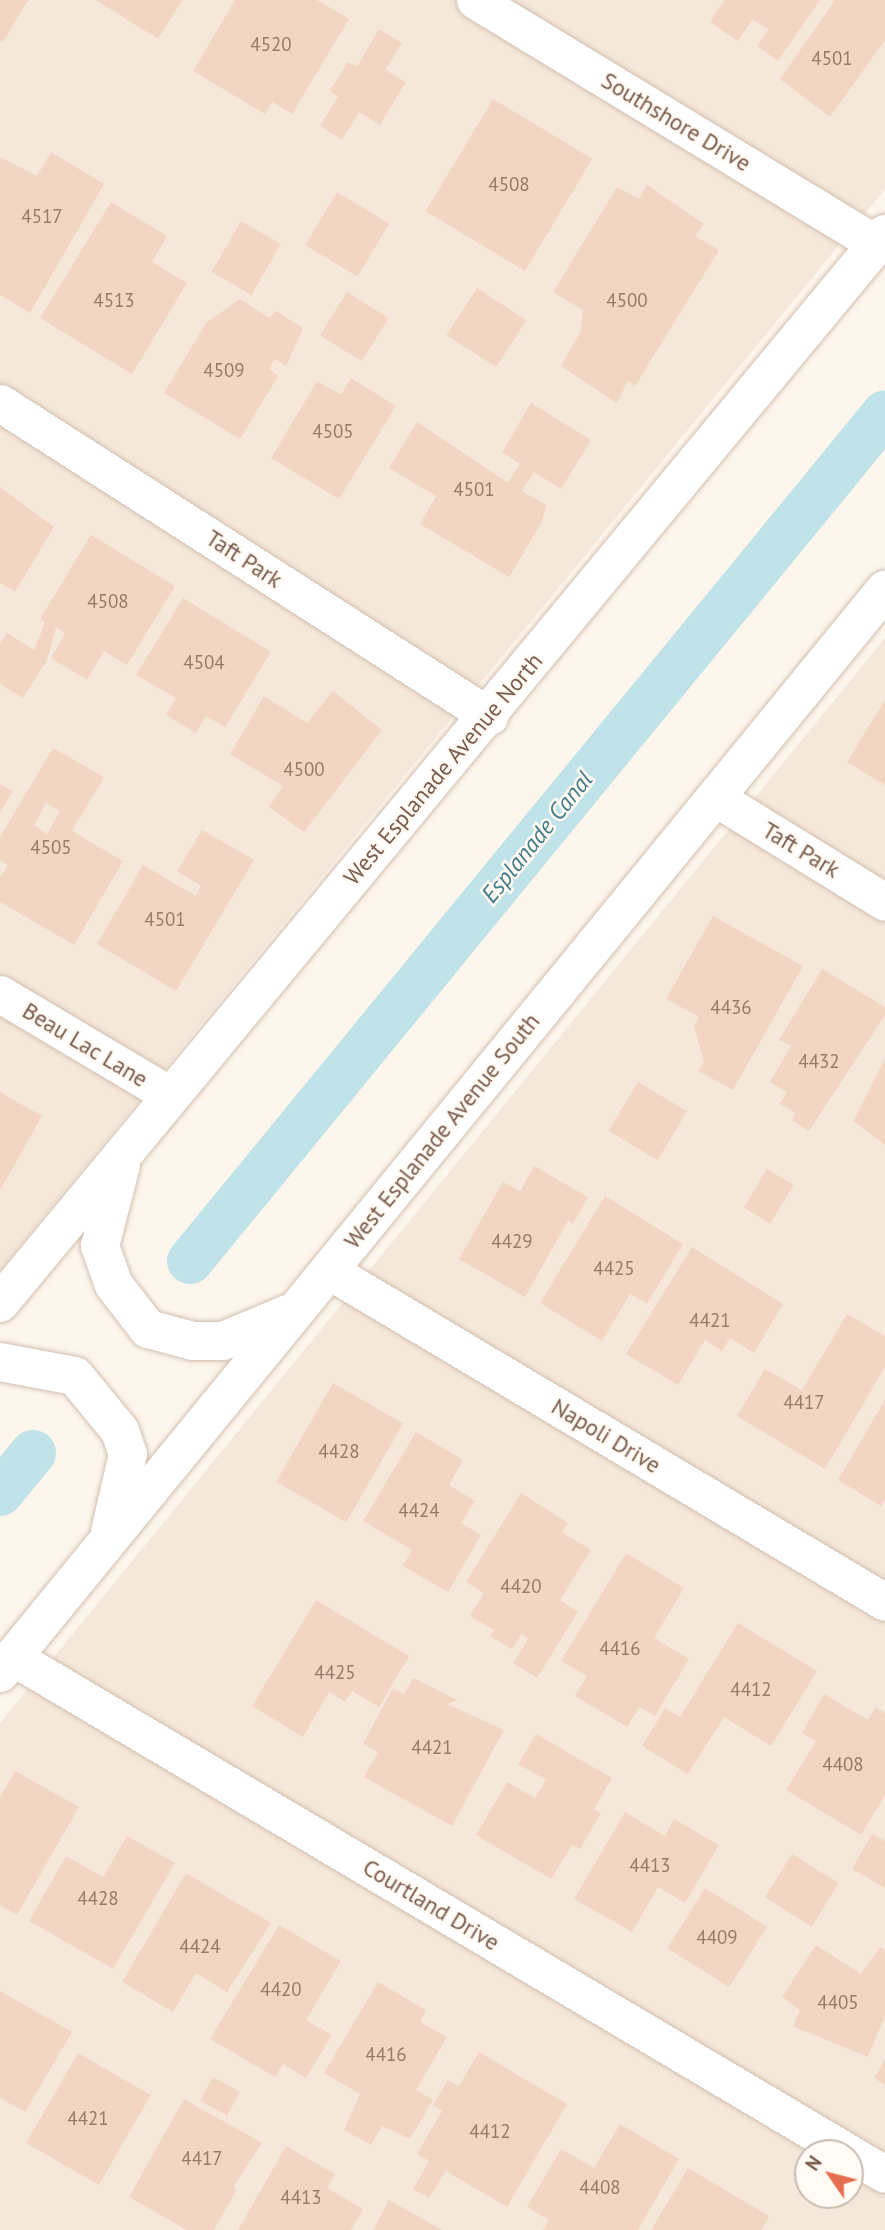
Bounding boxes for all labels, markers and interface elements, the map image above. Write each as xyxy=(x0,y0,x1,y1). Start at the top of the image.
house number: 4520 xyxy=(250,34,292,56)
house number: 4501 xyxy=(811,48,853,70)
street label: Southshore Drive xyxy=(596,67,756,177)
house number: 4508 xyxy=(488,174,530,196)
house number: 4517 xyxy=(21,206,63,228)
house number: 4513 xyxy=(93,290,135,312)
house number: 4500 xyxy=(606,290,648,312)
house number: 4509 xyxy=(203,360,245,382)
house number: 4505 xyxy=(312,421,354,443)
house number: 4501 xyxy=(453,479,495,501)
street label: Taft Park xyxy=(201,524,287,594)
house number: 4508 xyxy=(87,591,129,613)
street label: West Esplanade Avenue North xyxy=(338,647,548,891)
house number: 4504 xyxy=(183,652,225,674)
house number: 4500 xyxy=(283,759,325,781)
water label: Esplanade Canal xyxy=(475,766,599,908)
street label: Taft Park xyxy=(757,816,845,884)
house number: 4505 xyxy=(30,837,72,859)
house number: 4501 xyxy=(144,909,186,931)
street label: Beau Lac Lane xyxy=(17,997,153,1093)
house number: 4436 xyxy=(710,997,752,1019)
street label: West Esplanade Avenue South xyxy=(338,1008,546,1254)
house number: 4432 xyxy=(798,1051,840,1073)
house number: 4429 xyxy=(491,1231,533,1253)
house number: 4425 xyxy=(593,1258,635,1280)
house number: 4421 xyxy=(689,1310,731,1332)
house number: 4417 xyxy=(783,1392,825,1414)
street label: Napoli Drive xyxy=(547,1393,665,1479)
house number: 4428 xyxy=(318,1441,360,1463)
house number: 4424 xyxy=(398,1500,440,1522)
house number: 4420 xyxy=(500,1576,542,1598)
house number: 4416 xyxy=(599,1638,641,1660)
house number: 4425 xyxy=(314,1662,356,1684)
house number: 4412 xyxy=(730,1679,772,1701)
house number: 4421 xyxy=(411,1737,453,1759)
house number: 4408 xyxy=(822,1754,864,1776)
street label: Courtland Drive xyxy=(358,1853,504,1957)
house number: 4413 xyxy=(629,1855,671,1877)
house number: 4428 xyxy=(77,1888,119,1910)
house number: 4409 xyxy=(696,1927,738,1949)
house number: 4424 xyxy=(179,1936,221,1958)
house number: 4420 xyxy=(260,1979,302,2001)
house number: 4405 xyxy=(817,1992,859,2014)
house number: 4416 xyxy=(365,2044,407,2066)
house number: 4421 xyxy=(67,2108,109,2130)
house number: 4412 xyxy=(469,2121,511,2143)
north arrow xyxy=(794,2139,864,2209)
house number: 4417 xyxy=(181,2148,223,2170)
text: N xyxy=(800,2151,827,2175)
house number: 4408 xyxy=(579,2177,621,2199)
house number: 4413 xyxy=(280,2187,322,2209)

